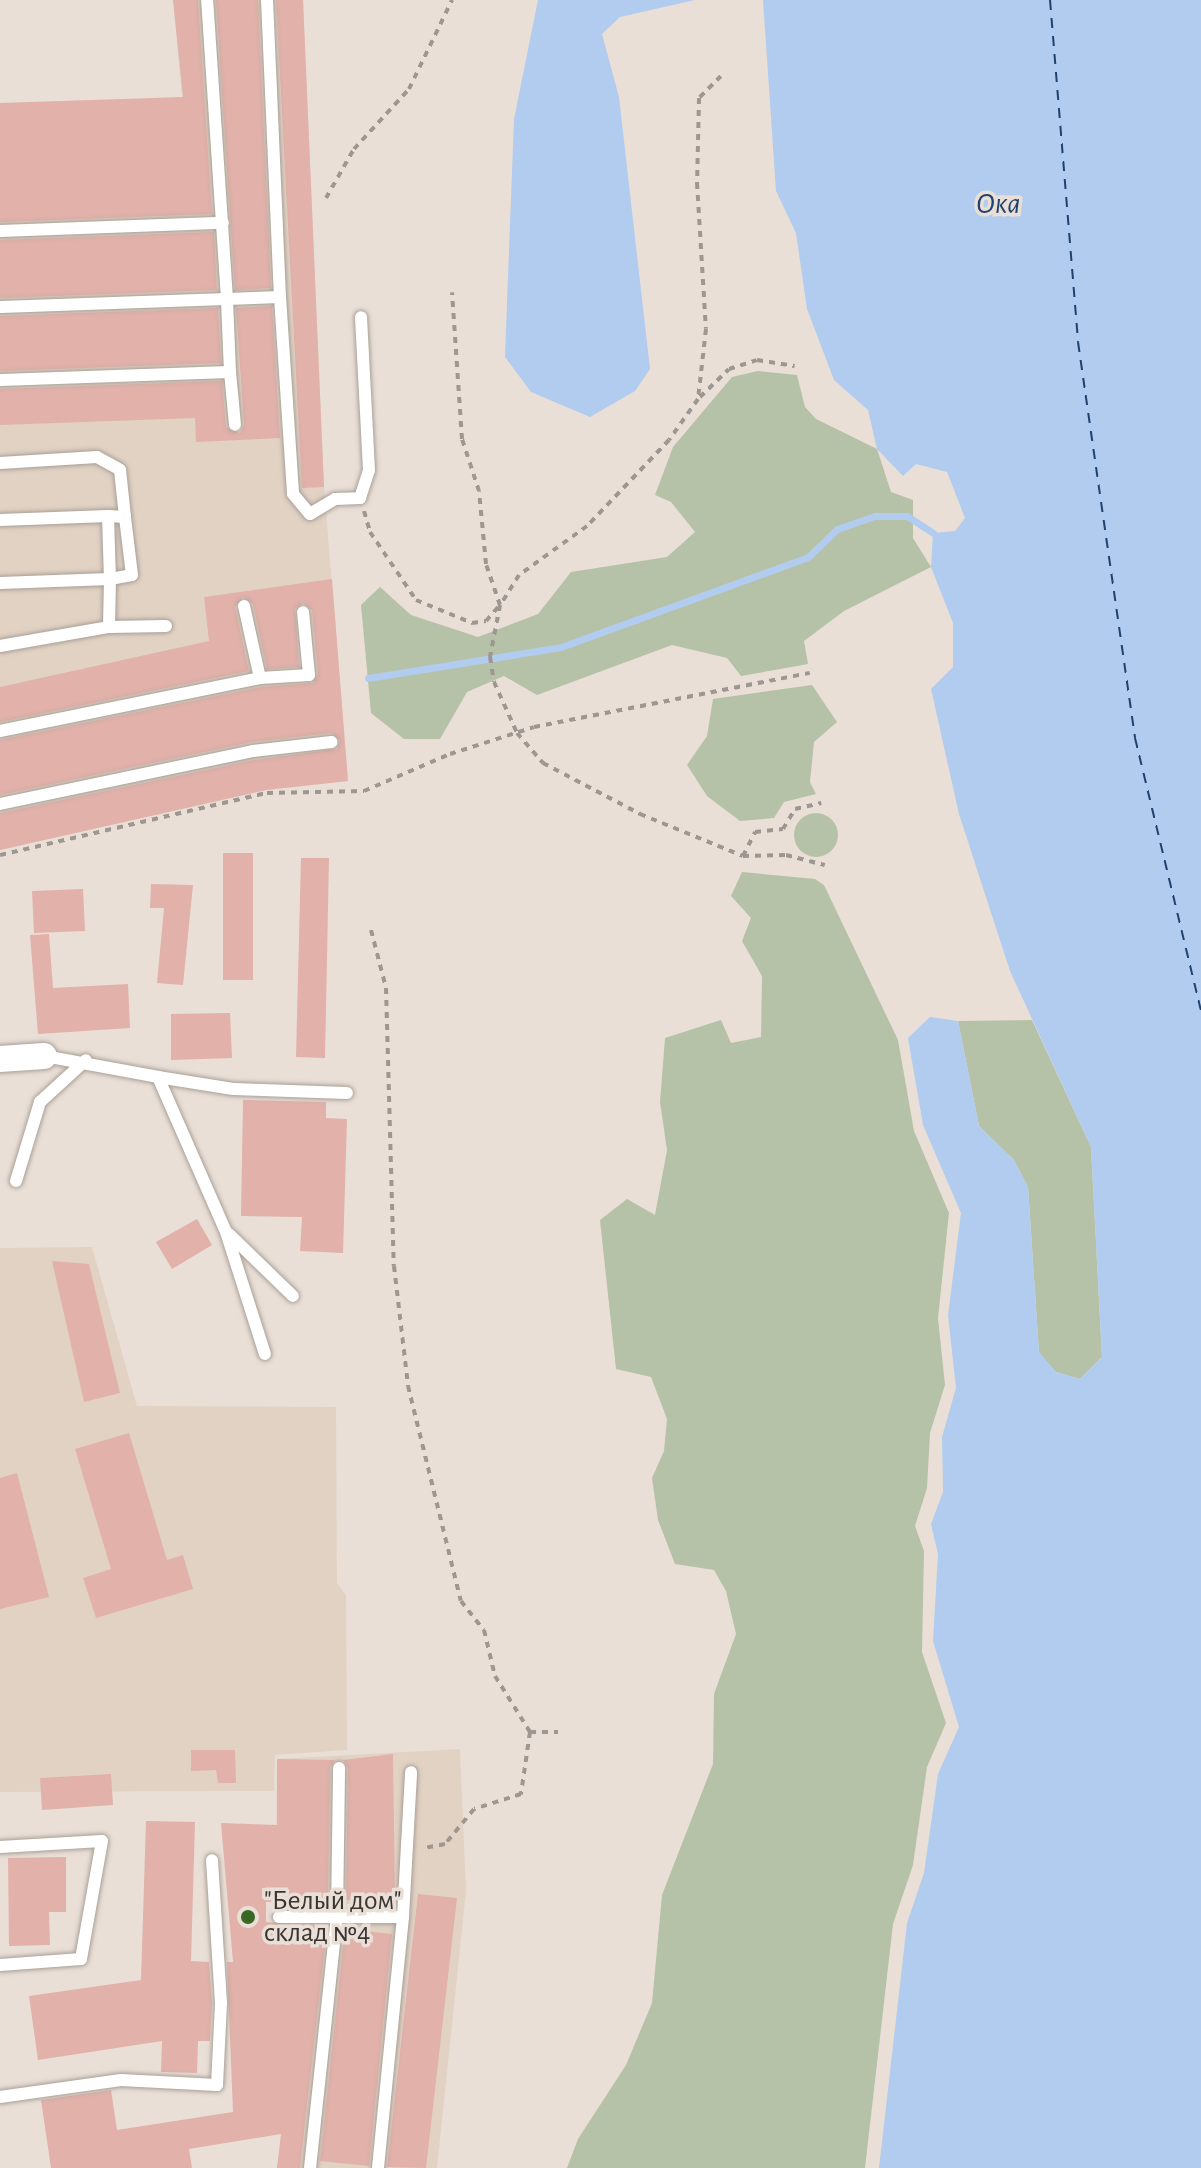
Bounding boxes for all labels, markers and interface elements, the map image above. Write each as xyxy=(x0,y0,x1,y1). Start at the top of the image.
water label: Ока xyxy=(976,186,1020,222)
place label: "Белый дом" склад №4 xyxy=(264,1884,402,1950)
marker: "Белый дом" склад №4 xyxy=(239,1908,257,1926)

